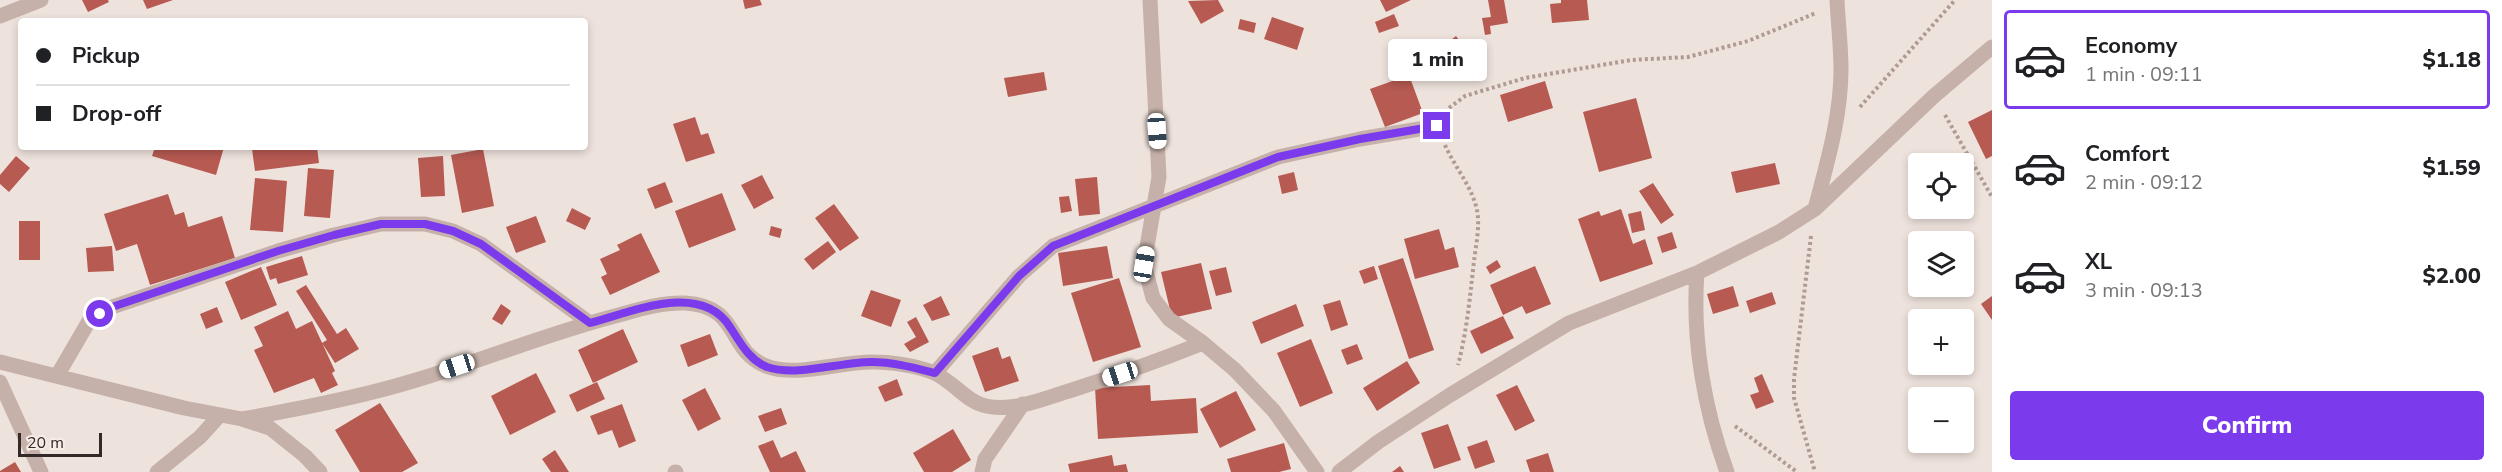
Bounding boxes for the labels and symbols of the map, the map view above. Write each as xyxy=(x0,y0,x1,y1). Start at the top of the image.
callout: 1 min xyxy=(1388,39,1486,81)
car xyxy=(1147,112,1167,150)
route end xyxy=(1423,112,1450,139)
car xyxy=(1132,245,1156,283)
route start xyxy=(86,300,113,327)
car xyxy=(437,352,477,380)
car xyxy=(1100,360,1140,388)
scale bar xyxy=(18,430,102,458)

